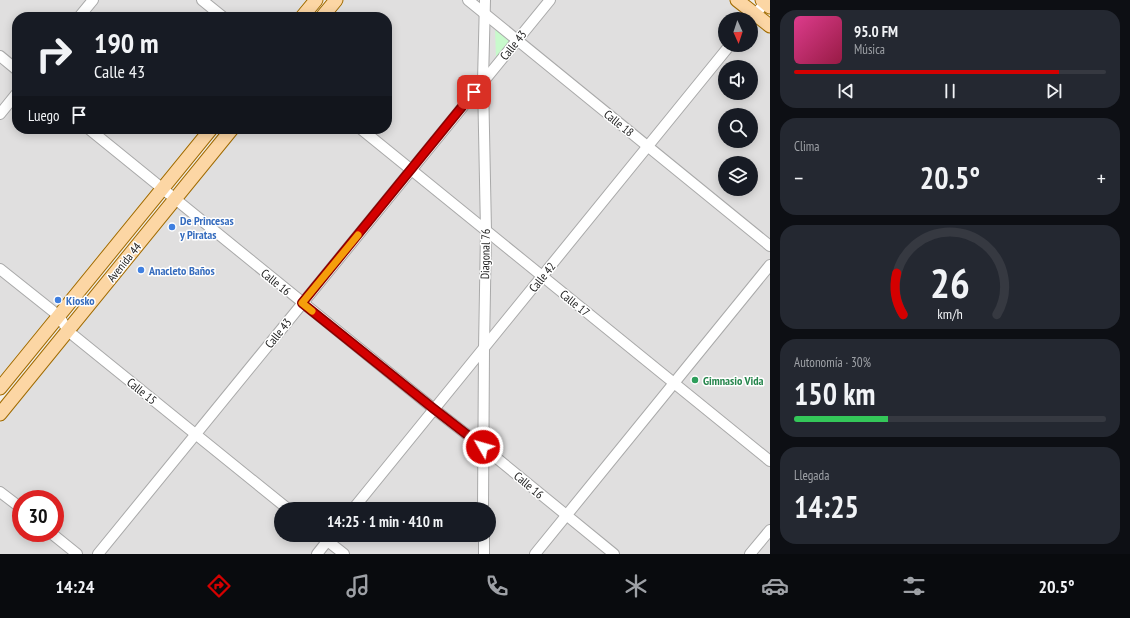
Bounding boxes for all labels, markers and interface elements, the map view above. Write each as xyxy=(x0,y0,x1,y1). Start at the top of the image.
north arrow xyxy=(718,12,758,52)
map controls xyxy=(718,12,758,196)
text: 95.0 FM xyxy=(854,22,898,41)
text: 190 m xyxy=(94,24,158,61)
street label: Calle 43 xyxy=(496,27,530,63)
icon: right xyxy=(28,28,80,80)
text: Música xyxy=(854,41,885,58)
text: Calle 43 xyxy=(94,60,145,83)
button: sound xyxy=(718,60,758,100)
pin xyxy=(457,75,491,109)
icon: previous xyxy=(835,80,857,102)
icon: pause xyxy=(939,80,961,102)
icon: next xyxy=(1043,80,1065,102)
icon: arrive xyxy=(463,81,485,103)
icon: arrive xyxy=(68,104,90,126)
text: Luego xyxy=(28,106,60,125)
street label: Calle 18 xyxy=(601,106,637,140)
button: search xyxy=(718,108,758,148)
text: Clima xyxy=(794,138,819,155)
button: layers xyxy=(718,156,758,196)
text: 20.5° xyxy=(920,158,980,197)
text: − xyxy=(794,164,803,192)
text: + xyxy=(1097,164,1106,192)
place label: De Princesas y Piratas xyxy=(179,213,234,242)
marker: De Princesas y Piratas xyxy=(167,222,177,232)
street label: Diagonal 76 xyxy=(477,229,493,279)
street label: Avenida 44 xyxy=(104,239,145,285)
text: 26 xyxy=(930,256,970,309)
street label: Calle 42 xyxy=(525,259,559,295)
place label: Anacleto Baños xyxy=(148,263,215,278)
marker: Anacleto Baños xyxy=(136,265,146,275)
street label: Calle 16 xyxy=(258,265,294,299)
street label: Calle 17 xyxy=(557,286,593,320)
place label: Kiosko xyxy=(66,293,95,308)
marker: Kiosko xyxy=(53,295,63,305)
text: km/h xyxy=(937,304,963,323)
street label: Calle 43 xyxy=(261,315,295,351)
text: Autonomía · 30% xyxy=(794,354,871,371)
place label: Gimnasio Vida xyxy=(703,373,764,388)
street label: Calle 15 xyxy=(124,374,160,408)
text: 150 km xyxy=(794,374,875,413)
marker: Gimnasio Vida xyxy=(690,375,700,385)
position arrow xyxy=(462,426,504,468)
text: Llegada xyxy=(794,467,829,484)
street label: Calle 16 xyxy=(511,468,547,502)
text: 14:25 xyxy=(794,487,859,526)
speed limit sign: 30 xyxy=(12,490,64,542)
text: 14:25 · 1 min · 410 m xyxy=(327,512,443,531)
icon: directions xyxy=(205,572,233,600)
icon: music xyxy=(344,572,372,600)
icon: phone xyxy=(483,572,511,600)
icon: climate xyxy=(622,572,650,600)
icon: car xyxy=(761,572,789,600)
icon: filters xyxy=(900,572,928,600)
text: 14:24 xyxy=(55,575,94,598)
text: 20.5° xyxy=(1038,575,1075,598)

